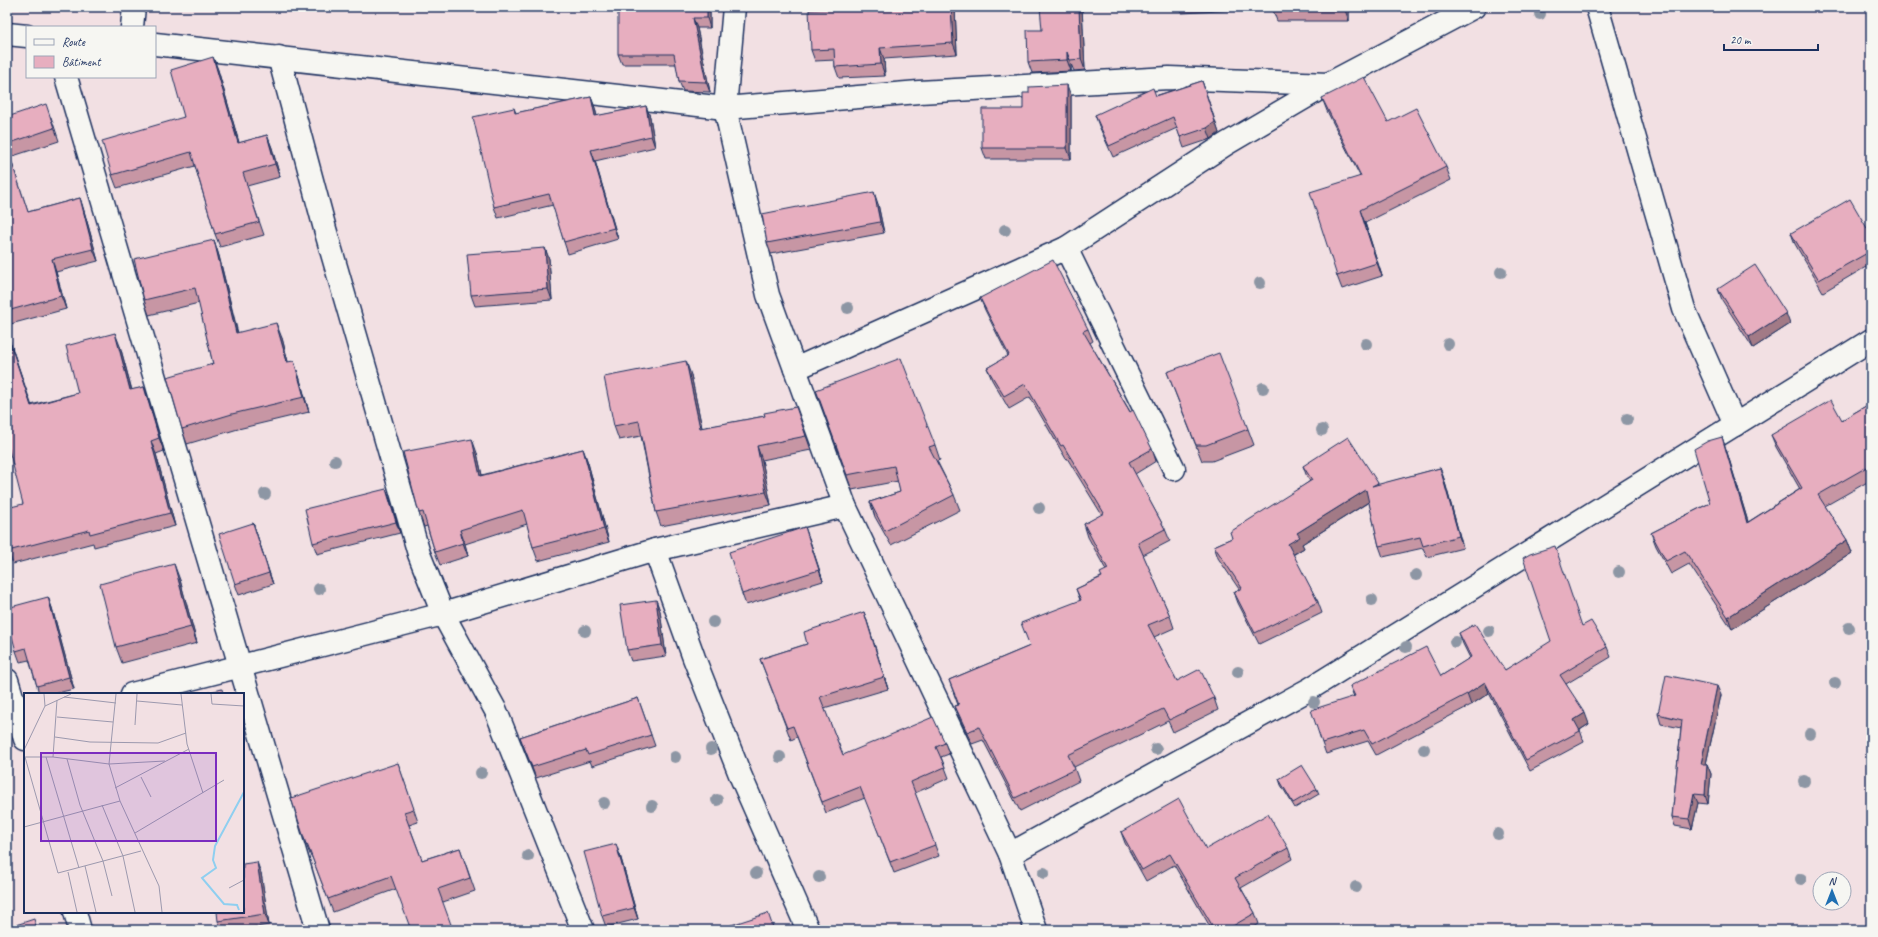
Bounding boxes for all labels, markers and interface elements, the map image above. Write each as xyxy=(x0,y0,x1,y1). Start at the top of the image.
legend xyxy=(26,26,156,78)
scale bar xyxy=(1724,26,1818,52)
text: 20 m xyxy=(1730,32,1752,48)
text: Route xyxy=(62,34,86,50)
text: Bâtiment xyxy=(62,54,101,70)
inset map xyxy=(24,693,244,913)
north arrow xyxy=(1812,871,1852,911)
text: N xyxy=(1829,874,1838,888)

